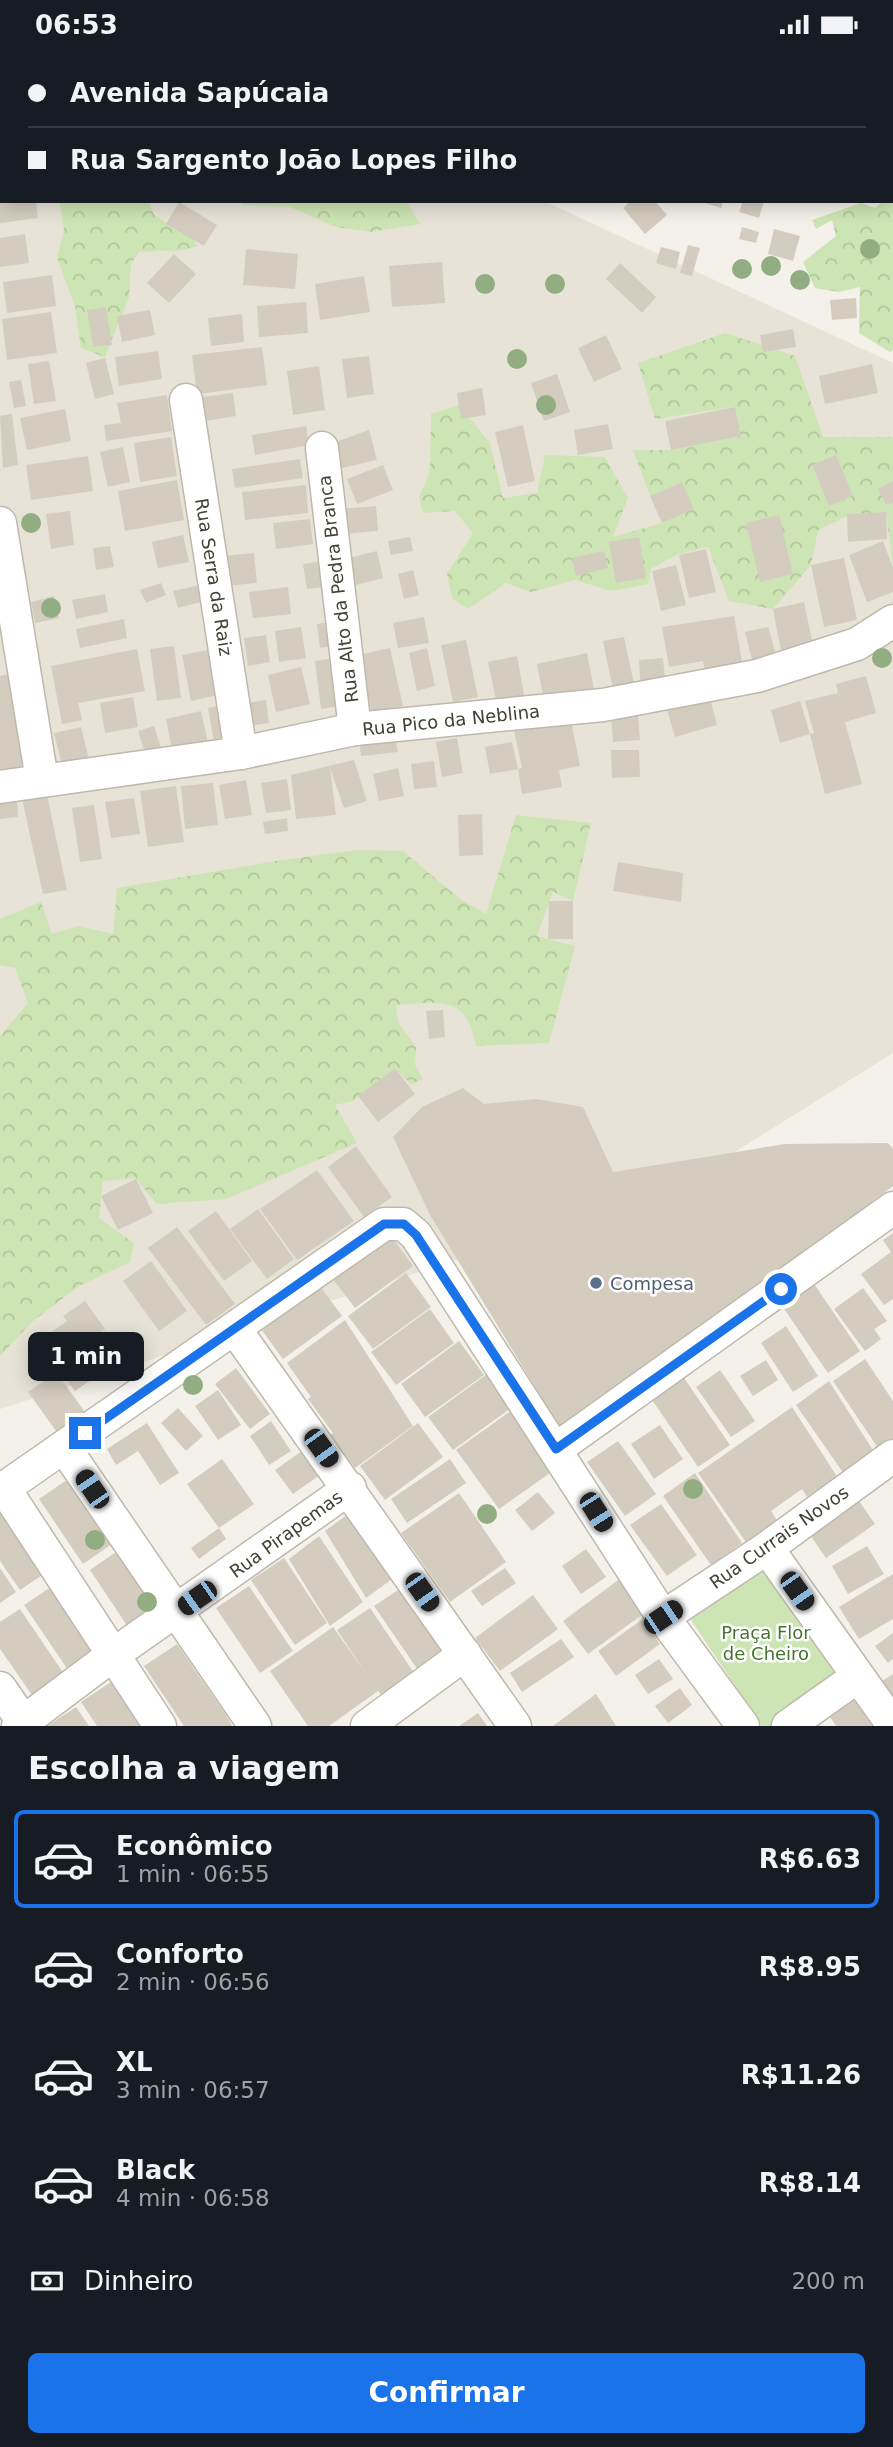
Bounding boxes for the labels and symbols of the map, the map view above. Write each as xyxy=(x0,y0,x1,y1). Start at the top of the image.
street label: Rua Alto da Pedra Branca xyxy=(314,474,362,704)
street label: Rua Serra da Raiz xyxy=(191,497,237,657)
street label: Rua Pico da Neblina xyxy=(361,700,541,740)
place label: Compesa xyxy=(610,1273,694,1294)
route start xyxy=(765,1273,797,1305)
marker: Compesa xyxy=(588,1275,604,1291)
callout: 1 min xyxy=(27,1331,143,1381)
route end xyxy=(69,1417,101,1449)
car xyxy=(301,1425,342,1471)
car xyxy=(72,1466,113,1512)
street label: Rua Currais Novos xyxy=(705,1481,853,1593)
street label: Rua Pirapemas xyxy=(226,1486,346,1582)
car xyxy=(576,1489,617,1535)
car xyxy=(777,1568,818,1614)
car xyxy=(402,1569,443,1615)
car xyxy=(174,1577,221,1619)
car xyxy=(640,1597,687,1637)
park label: Praça Flor de Cheiro xyxy=(721,1622,811,1664)

